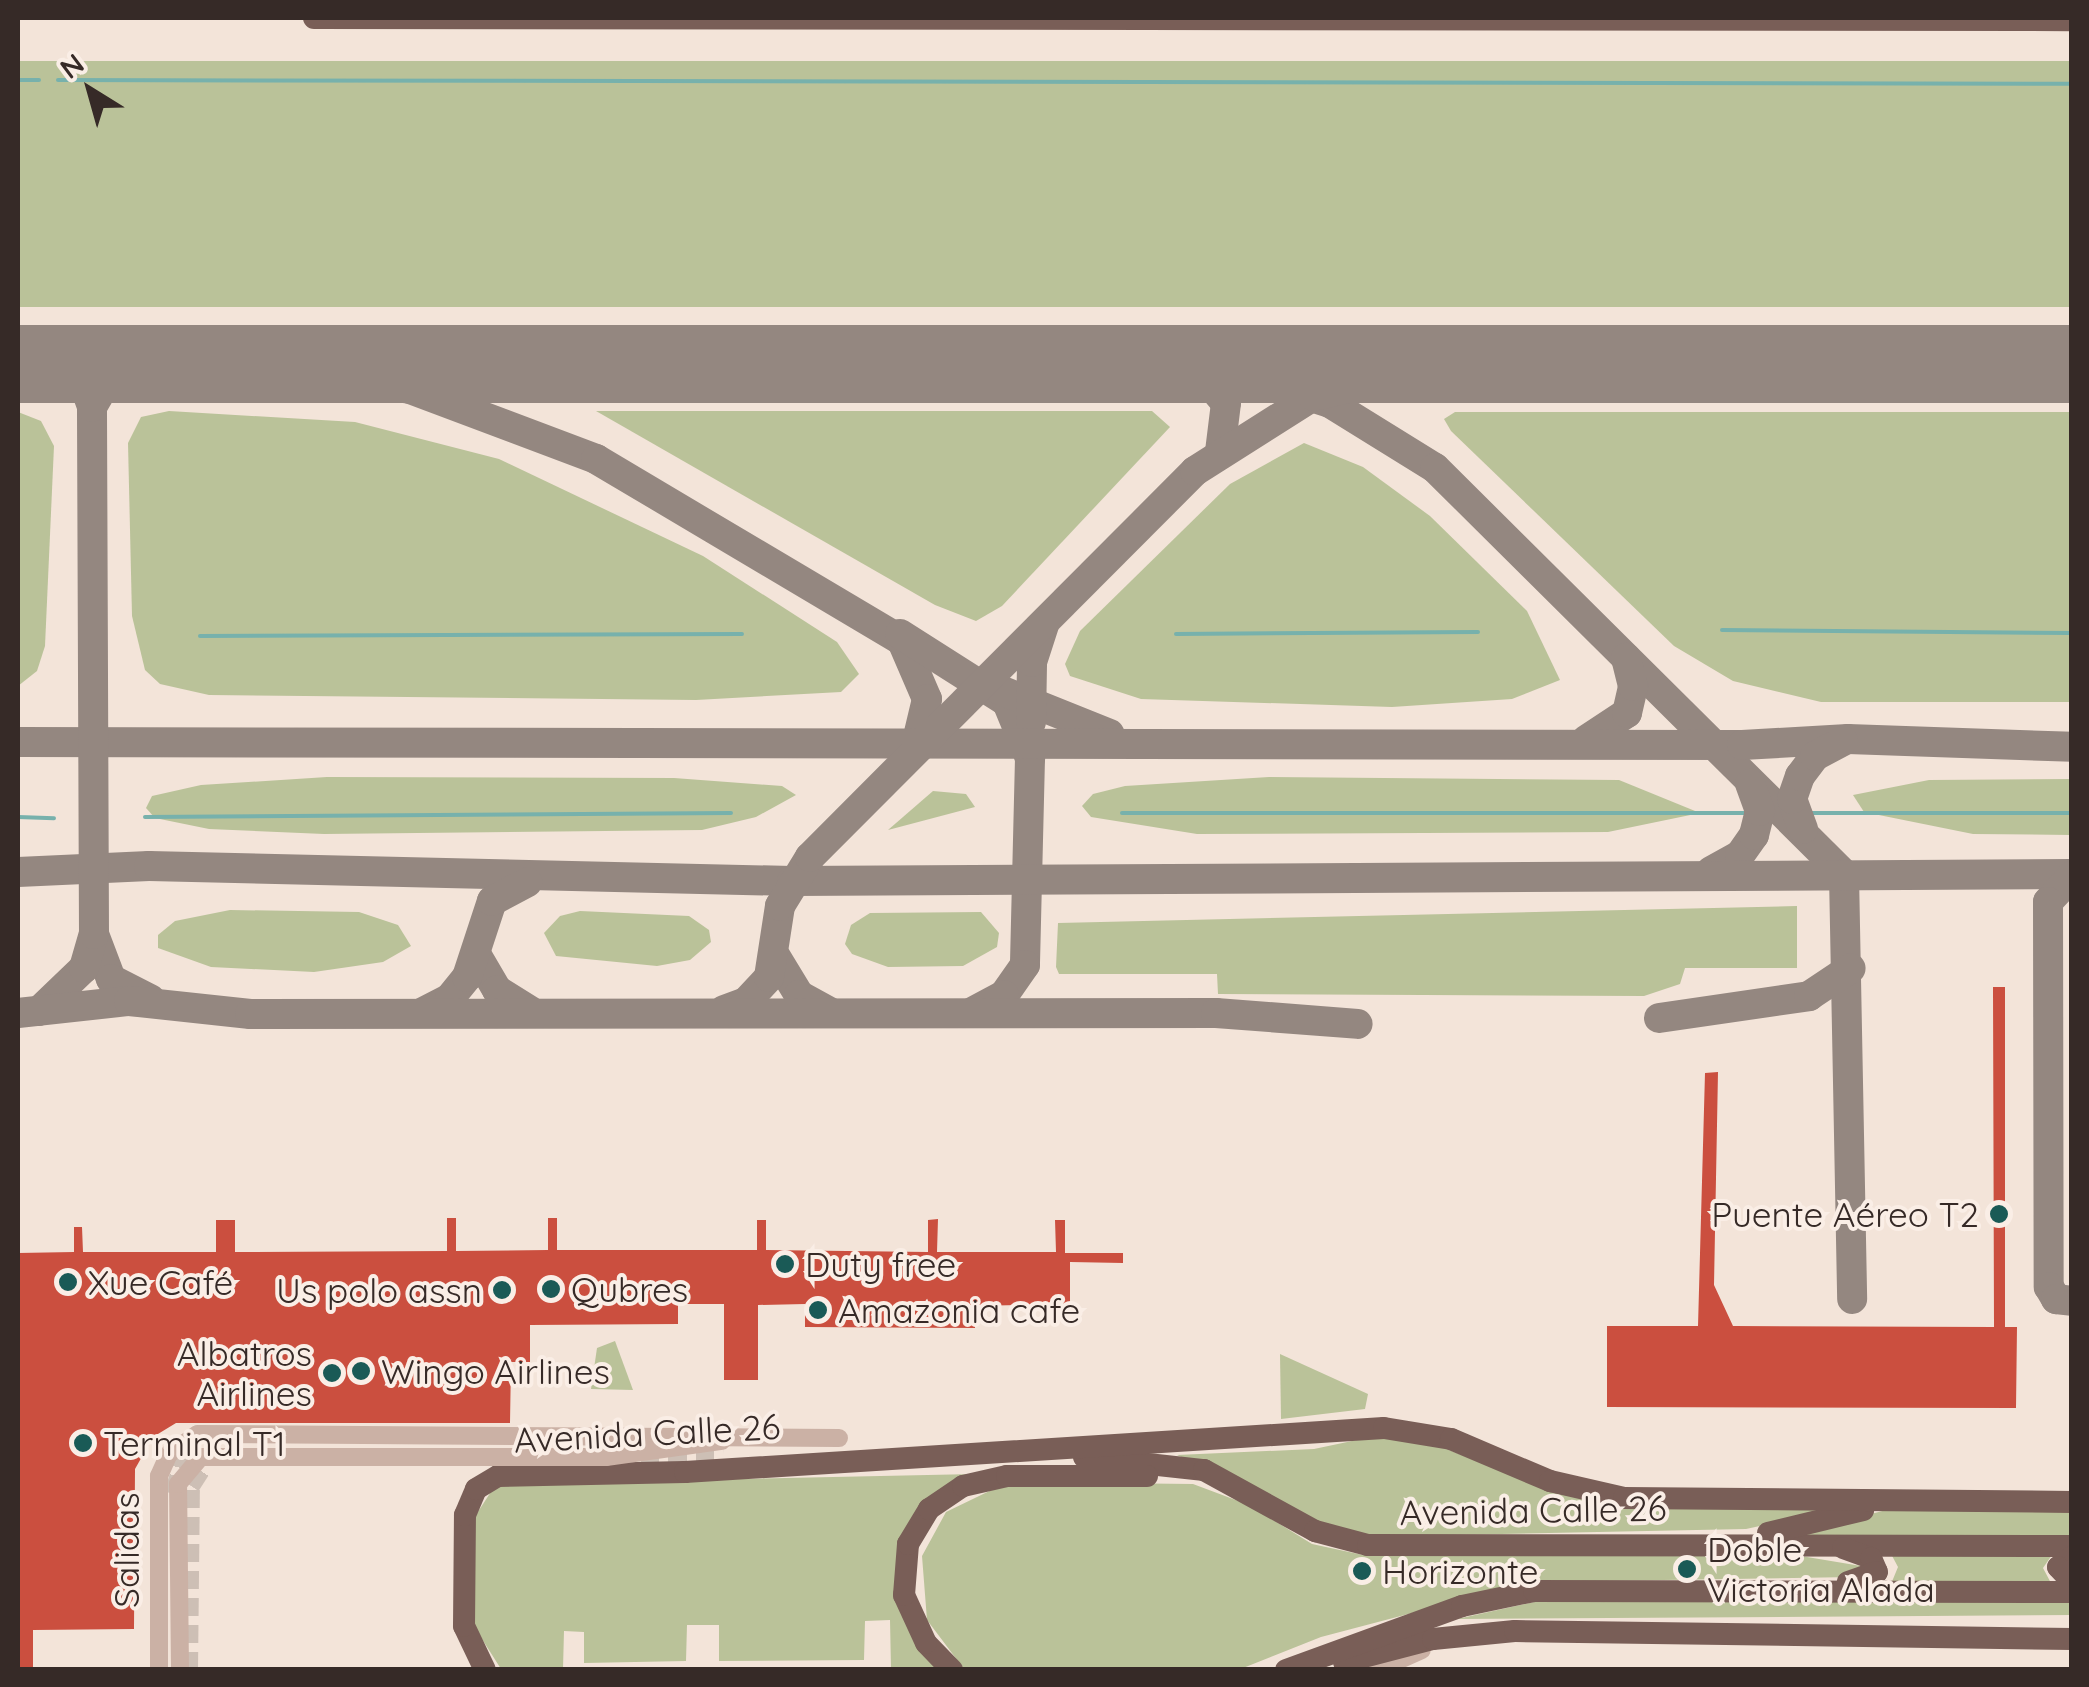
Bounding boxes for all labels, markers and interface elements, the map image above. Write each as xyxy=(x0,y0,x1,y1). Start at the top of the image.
north arrow xyxy=(40,40,140,140)
text: N xyxy=(53,45,90,86)
place label: Puente Aéreo T2 xyxy=(1711,1193,1979,1235)
marker: Puente Aéreo T2 xyxy=(1988,1203,2010,1225)
place label: Duty free xyxy=(805,1243,956,1285)
marker: Duty free xyxy=(774,1253,796,1275)
place label: Xue Café xyxy=(88,1261,233,1303)
place label: Qubres xyxy=(571,1268,688,1310)
place label: Us polo assn xyxy=(276,1269,482,1311)
marker: Xue Café xyxy=(57,1271,79,1293)
marker: Qubres xyxy=(540,1278,562,1300)
marker: Us polo assn xyxy=(491,1279,513,1301)
place label: Amazonia cafe xyxy=(838,1289,1080,1331)
marker: Amazonia cafe xyxy=(807,1299,829,1321)
place label: Albatros Airlines xyxy=(177,1332,312,1414)
place label: Wingo Airlines xyxy=(381,1350,610,1392)
marker: Wingo Airlines xyxy=(350,1360,372,1382)
marker: Albatros Airlines xyxy=(321,1362,343,1384)
street label: Avenida Calle 26 xyxy=(513,1405,781,1461)
place label: Terminal T1 xyxy=(103,1422,286,1464)
marker: Terminal T1 xyxy=(72,1432,94,1454)
street label: Avenida Calle 26 xyxy=(1399,1487,1667,1533)
street label: Salidas xyxy=(105,1492,147,1608)
place label: Doble Victoria Alada xyxy=(1707,1528,1935,1610)
place label: Horizonte xyxy=(1382,1550,1539,1592)
marker: Doble Victoria Alada xyxy=(1676,1558,1698,1580)
marker: Horizonte xyxy=(1351,1560,1373,1582)

